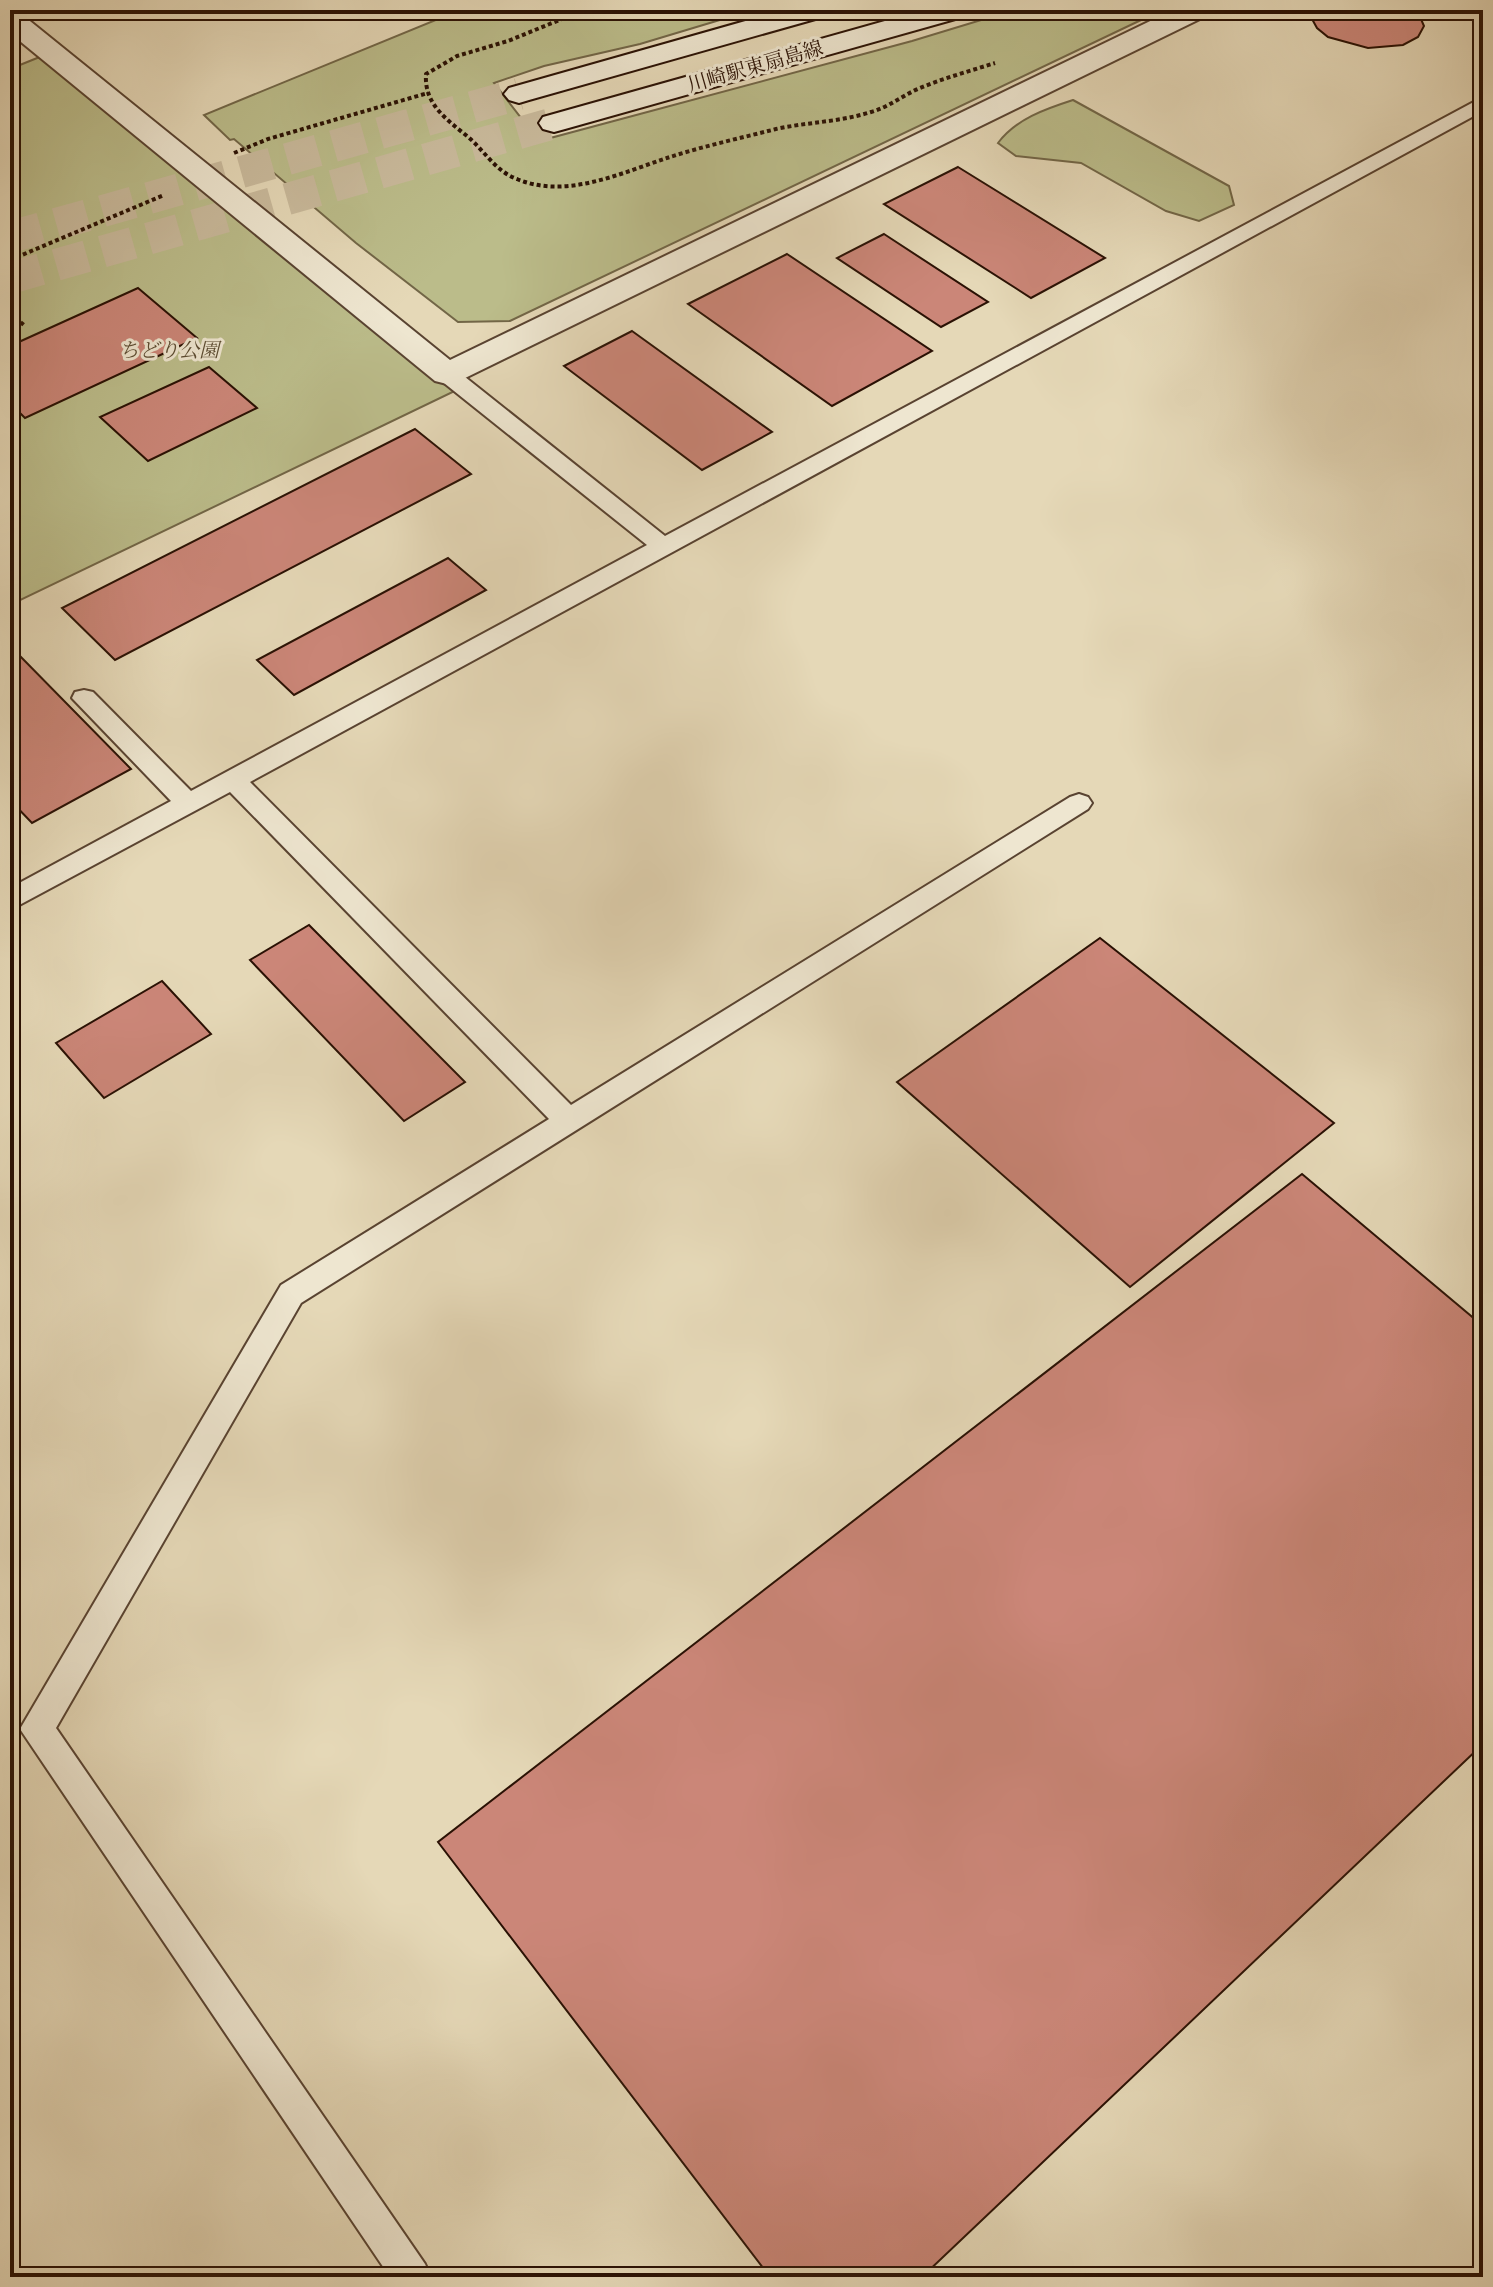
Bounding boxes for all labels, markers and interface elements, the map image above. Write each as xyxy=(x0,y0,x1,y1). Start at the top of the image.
street label: 川崎駅東扇島線 xyxy=(684,34,826,99)
park label: ちどり公園 xyxy=(119,337,222,364)

